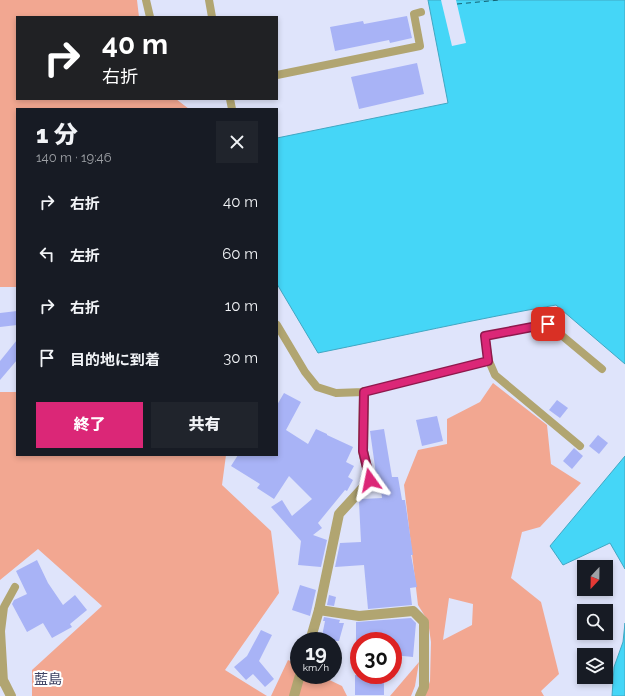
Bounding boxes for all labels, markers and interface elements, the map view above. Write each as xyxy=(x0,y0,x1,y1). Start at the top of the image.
text: 40 m xyxy=(102,28,168,61)
icon: right xyxy=(36,32,88,84)
text: 右折 xyxy=(102,66,138,87)
text: 1 分 xyxy=(36,120,78,149)
button: close xyxy=(216,121,258,163)
text: 140 m · 19:46 xyxy=(36,150,112,165)
icon: right xyxy=(36,191,58,213)
text: 40 m xyxy=(223,193,258,211)
text: 右折 xyxy=(70,195,100,213)
icon: left xyxy=(36,243,58,265)
text: 60 m xyxy=(222,245,258,263)
text: 左折 xyxy=(70,247,100,265)
icon: right xyxy=(36,295,58,317)
text: 10 m xyxy=(225,297,258,315)
text: 右折 xyxy=(70,299,100,317)
pin xyxy=(531,307,565,341)
icon: arrive xyxy=(537,313,559,335)
icon: arrive xyxy=(36,347,58,369)
text: 30 m xyxy=(223,349,258,367)
text: 目的地に到着 xyxy=(70,351,160,369)
button: 終了 xyxy=(36,402,143,448)
button: 共有 xyxy=(151,402,258,448)
position arrow xyxy=(349,459,391,501)
north arrow xyxy=(577,560,613,596)
map controls xyxy=(577,560,613,684)
button: search xyxy=(577,604,613,640)
speed limit sign: 30 xyxy=(350,632,402,684)
text: 19 xyxy=(305,641,327,665)
button: layers xyxy=(577,648,613,684)
text: km/h xyxy=(303,662,329,673)
district label: 藍島 xyxy=(34,671,62,687)

